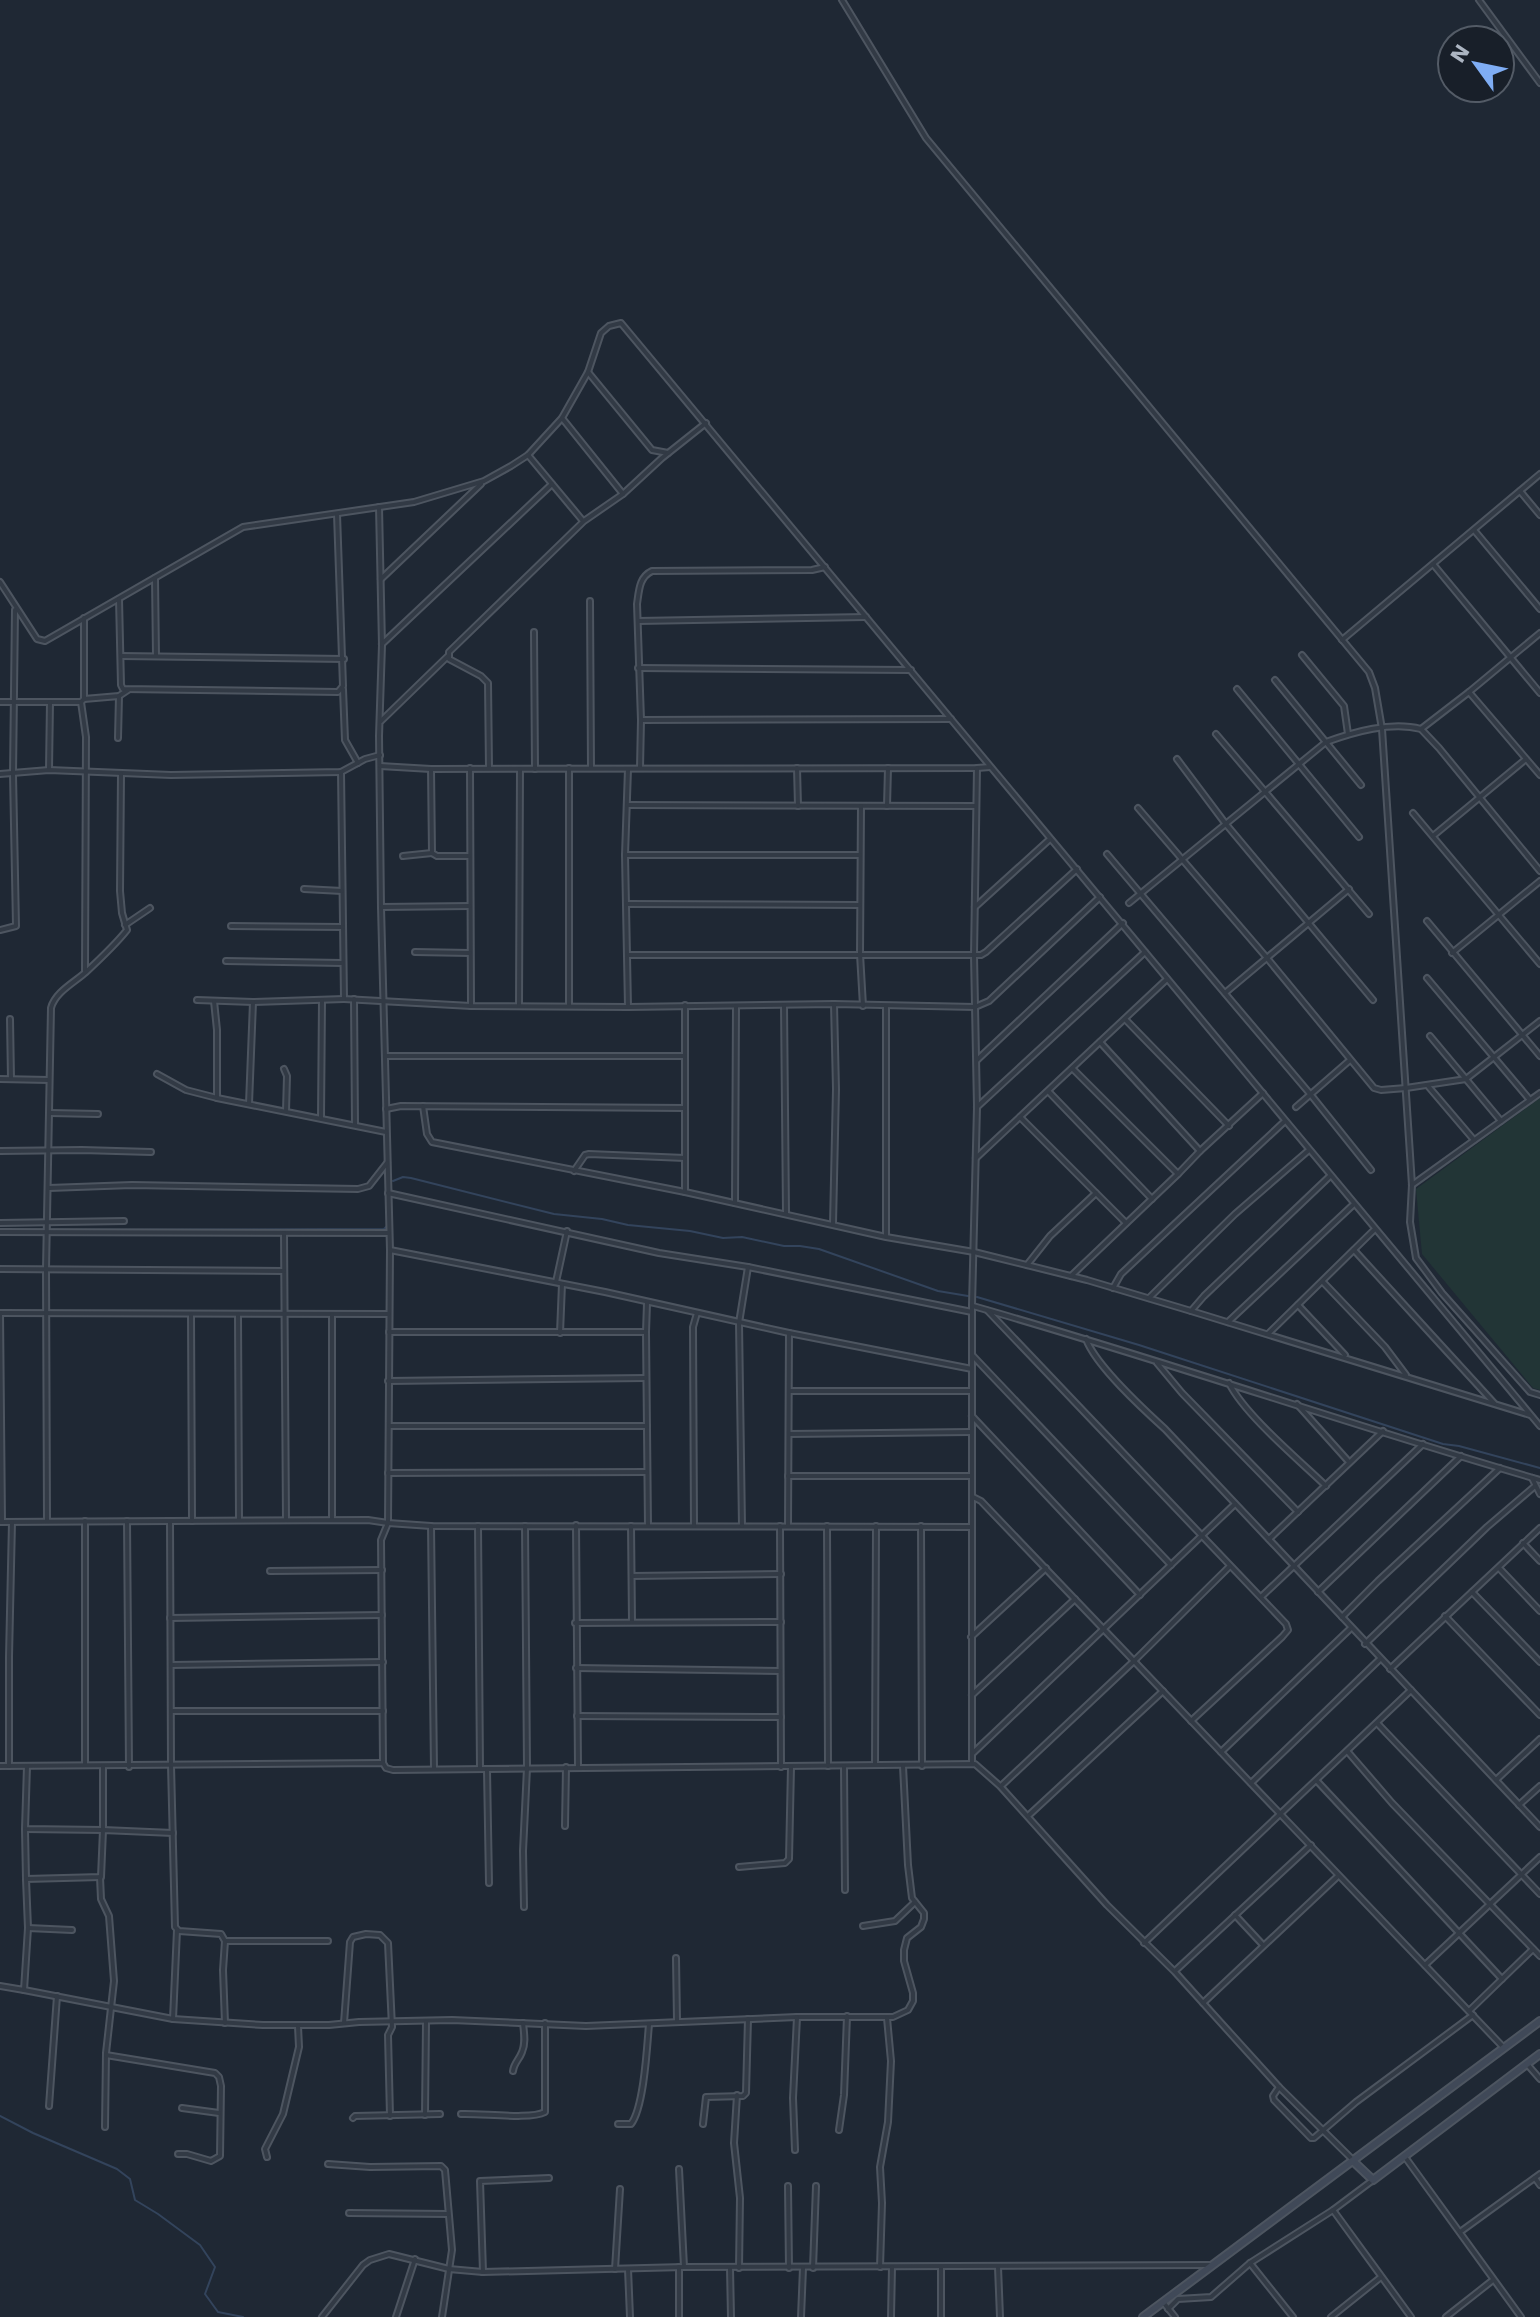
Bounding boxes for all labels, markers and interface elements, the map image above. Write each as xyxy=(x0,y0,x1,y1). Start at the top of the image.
north arrow xyxy=(1436,24,1516,104)
text: N xyxy=(1445,40,1475,67)

